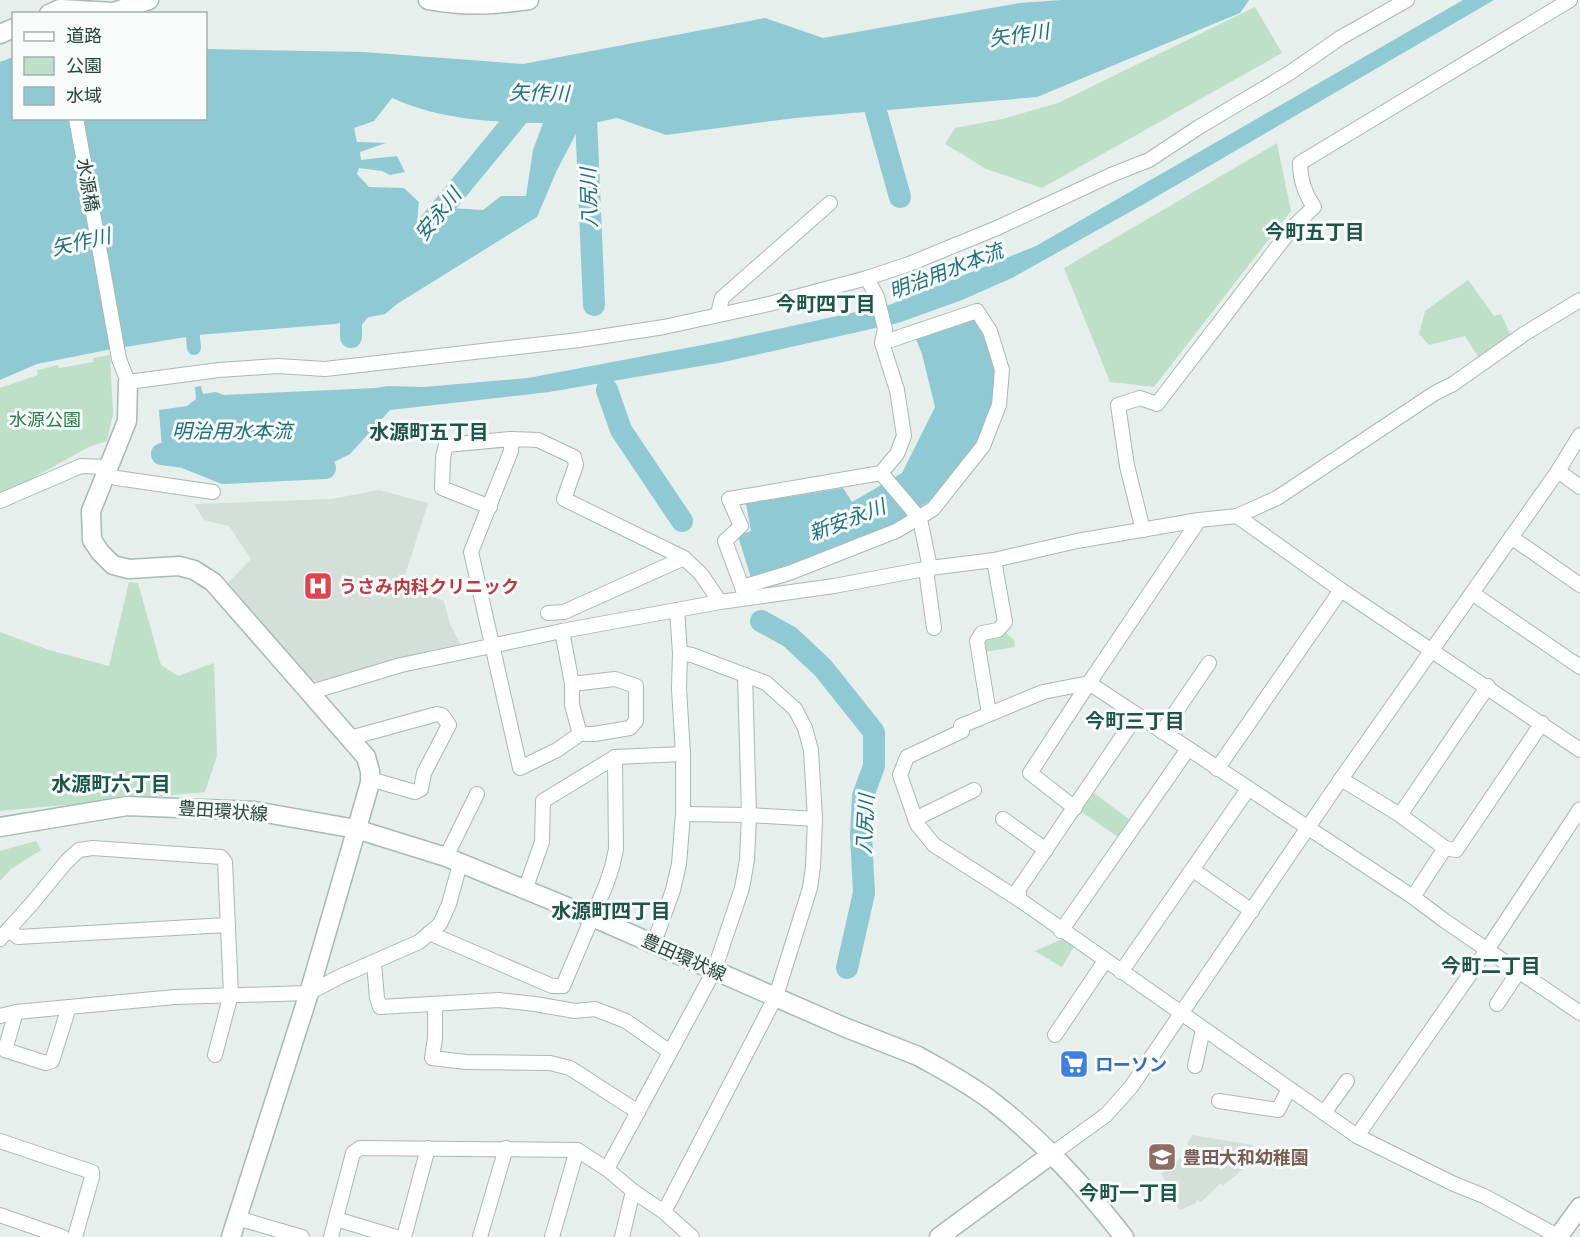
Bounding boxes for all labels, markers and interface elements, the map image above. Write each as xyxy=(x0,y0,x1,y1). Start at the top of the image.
legend xyxy=(12,12,207,120)
water label: 矢作川 xyxy=(988,19,1052,51)
text: 道路 xyxy=(66,25,102,46)
text: 公園 xyxy=(66,55,102,76)
water label: 矢作川 xyxy=(509,80,571,106)
text: 水域 xyxy=(66,85,102,106)
street label: 水源橋 xyxy=(73,157,103,213)
water label: 八尻川 xyxy=(576,166,602,228)
water label: 安永川 xyxy=(410,182,467,245)
district label: 今町五丁目 xyxy=(1265,220,1365,244)
water label: 矢作川 xyxy=(49,223,115,260)
water label: 明治用水本流 xyxy=(886,237,1009,304)
district label: 今町四丁目 xyxy=(776,292,876,316)
park label: 水源公園 xyxy=(9,409,81,430)
water label: 明治用水本流 xyxy=(172,419,295,443)
district label: 水源町五丁目 xyxy=(369,420,489,444)
water label: 新安永川 xyxy=(805,494,891,546)
hospital icon: うさみ内科クリニック xyxy=(302,570,334,602)
place label: うさみ内科クリニック xyxy=(339,576,519,597)
district label: 今町三丁目 xyxy=(1085,709,1185,733)
district label: 水源町六丁目 xyxy=(51,772,171,796)
water label: 八尻川 xyxy=(851,791,879,855)
street label: 豊田環状線 xyxy=(177,797,269,825)
district label: 水源町四丁目 xyxy=(551,899,671,923)
street label: 豊田環状線 xyxy=(639,929,729,985)
district label: 今町二丁目 xyxy=(1441,954,1541,978)
supermarket icon: ローソン xyxy=(1058,1048,1090,1080)
place label: ローソン xyxy=(1095,1054,1167,1075)
school or university icon: 豊田大和幼稚園 xyxy=(1146,1141,1178,1173)
place label: 豊田大和幼稚園 xyxy=(1183,1147,1309,1168)
district label: 今町一丁目 xyxy=(1079,1181,1179,1205)

